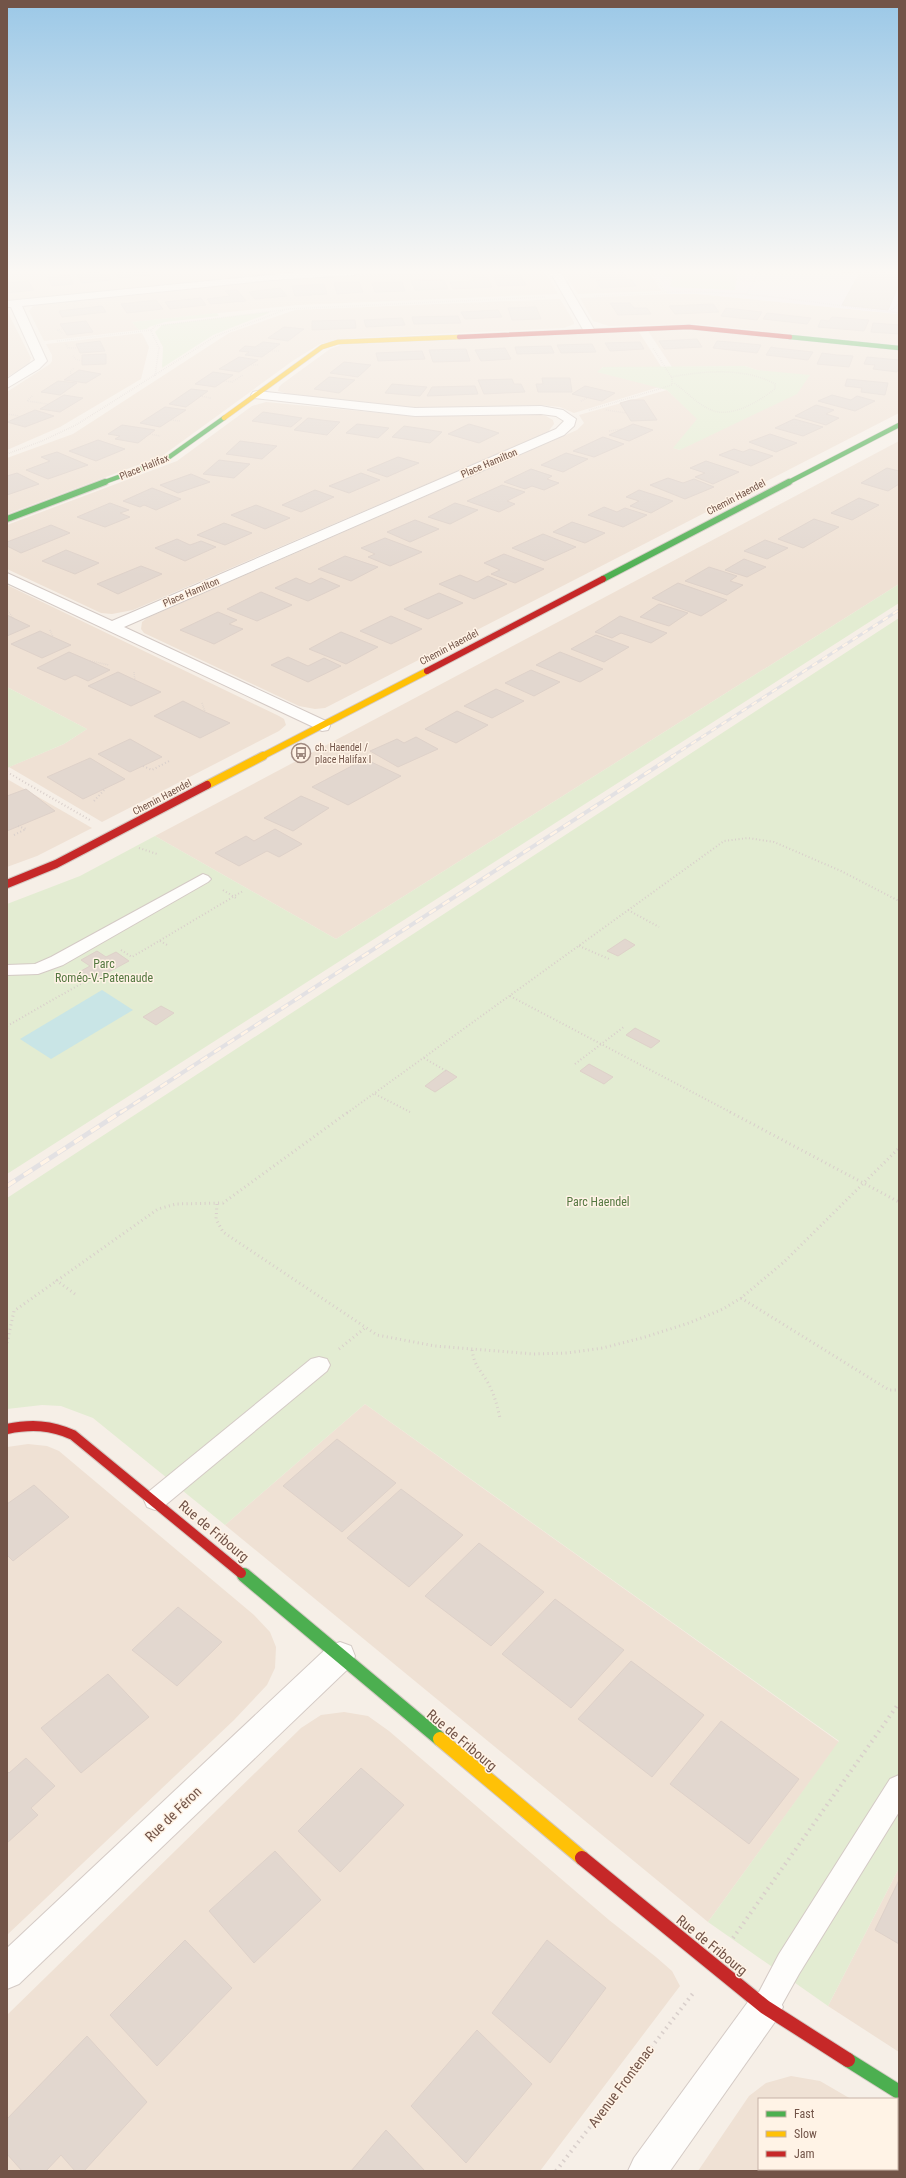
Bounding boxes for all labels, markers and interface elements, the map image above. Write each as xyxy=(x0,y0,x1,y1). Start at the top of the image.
street label: Place Hamilton xyxy=(459,446,519,480)
street label: Place Halifax xyxy=(118,452,171,482)
street label: Chemin Haendel xyxy=(705,477,767,517)
street label: Place Hamilton xyxy=(161,575,221,609)
street label: Chemin Haendel xyxy=(418,627,480,667)
bus stop icon: ch. Haendel / place Halifax I xyxy=(290,742,312,764)
place label: ch. Haendel / place Halifax I xyxy=(315,742,371,765)
street label: Chemin Haendel xyxy=(131,777,193,817)
park label: Parc Roméo-V.-Patenaude xyxy=(55,957,153,985)
park label: Parc Haendel xyxy=(566,1195,630,1209)
street label: Rue de Fribourg xyxy=(176,1497,252,1565)
street label: Rue de Fribourg xyxy=(424,1706,500,1774)
street label: Rue de Féron xyxy=(142,1783,204,1845)
street label: Rue de Fribourg xyxy=(673,1912,751,1978)
street label: Avenue Frontenac xyxy=(585,2042,657,2130)
legend xyxy=(758,2098,898,2170)
text: Fast xyxy=(794,2107,815,2121)
text: Slow xyxy=(794,2127,817,2141)
text: Jam xyxy=(794,2147,815,2161)

